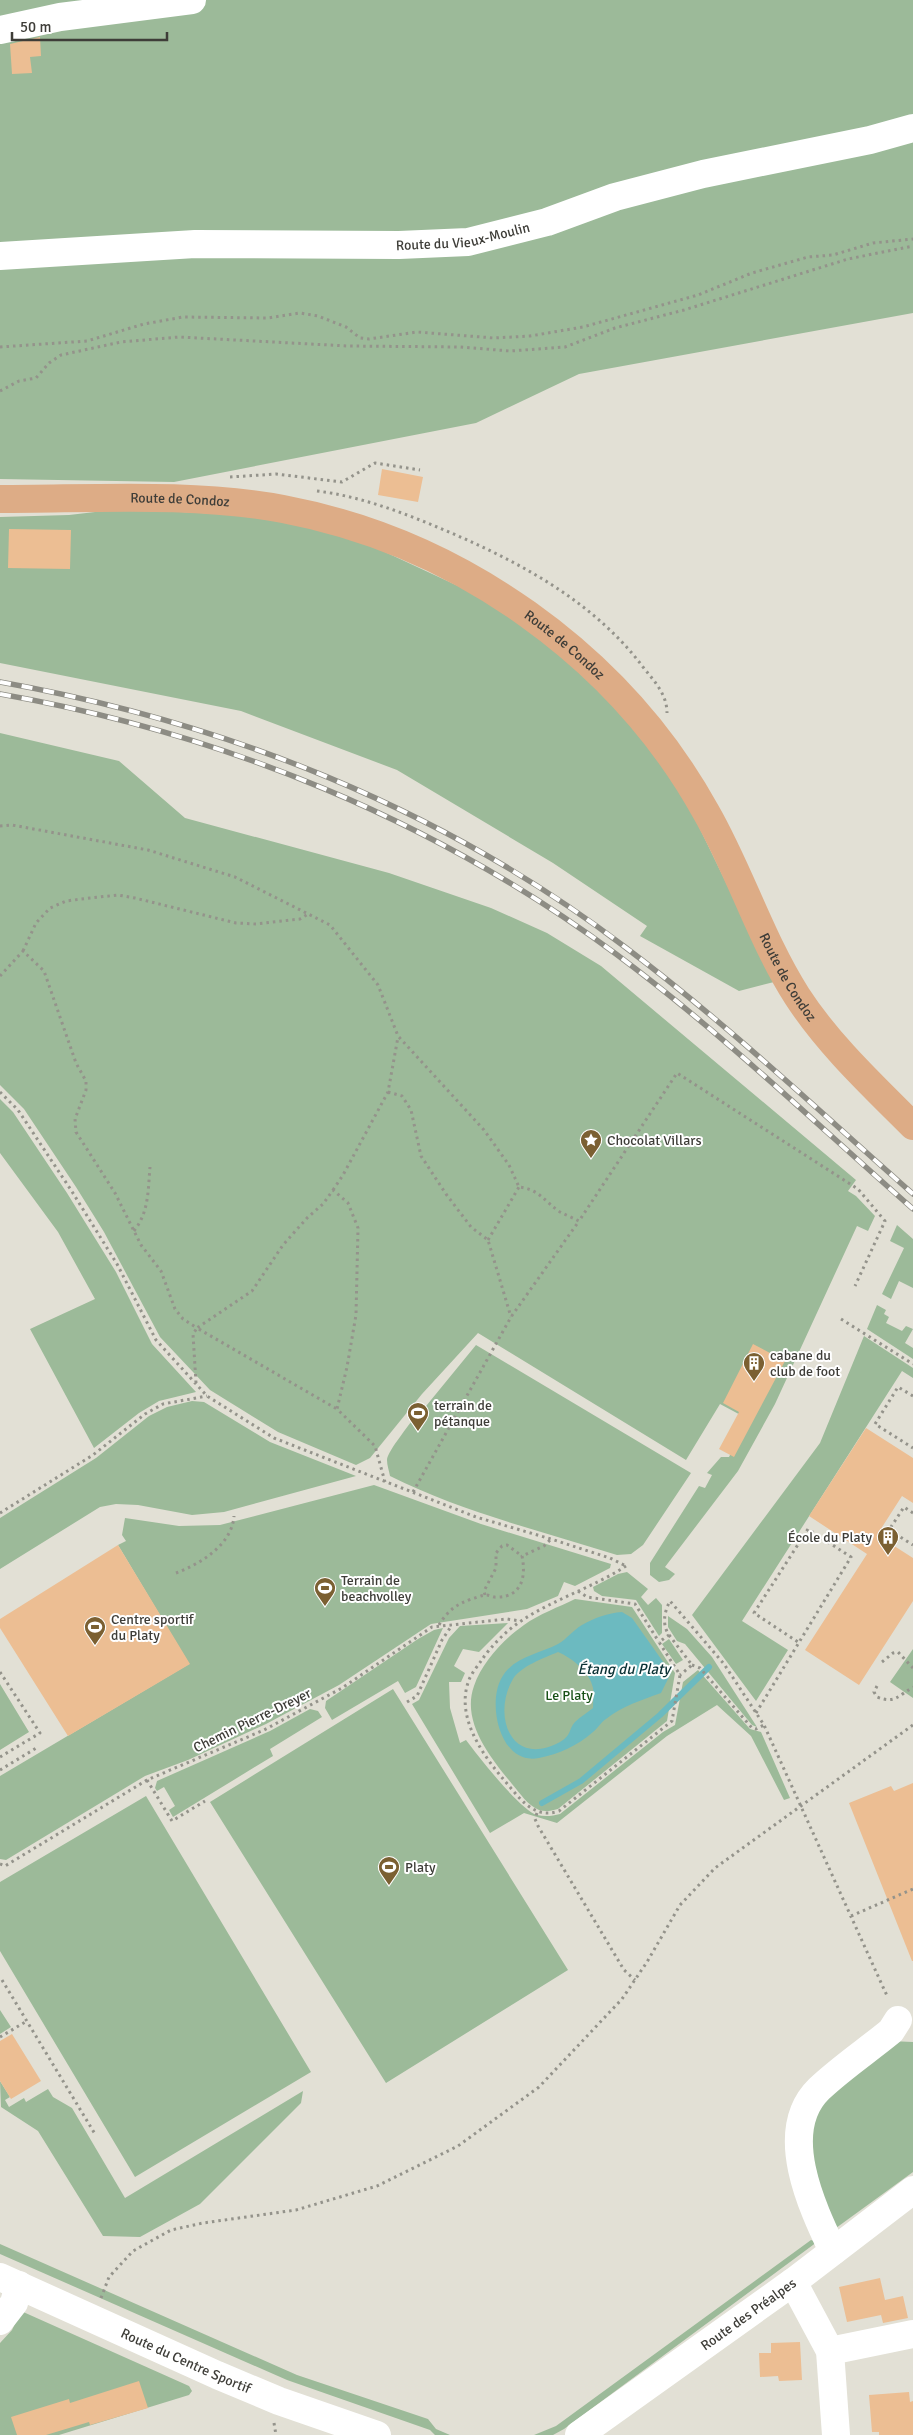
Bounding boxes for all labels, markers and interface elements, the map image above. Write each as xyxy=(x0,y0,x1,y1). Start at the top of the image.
scale bar xyxy=(12,10,168,42)
text: 50 m xyxy=(20,18,51,36)
street label: Route du Vieux-Moulin xyxy=(395,219,532,254)
street label: Route de Condoz xyxy=(130,490,230,511)
street label: Route de Condoz xyxy=(521,607,608,683)
street label: Route de Condoz xyxy=(755,930,820,1025)
place icon: Chocolat Villars xyxy=(579,1128,603,1159)
place label: Chocolat Villars xyxy=(607,1132,702,1149)
place label: cabane du club de foot xyxy=(770,1347,840,1380)
building icon: cabane du club de foot xyxy=(742,1351,766,1382)
place label: terrain de pétanque xyxy=(434,1397,492,1430)
sports icon: terrain de pétanque xyxy=(406,1401,430,1432)
building icon: École du Platy xyxy=(876,1525,900,1556)
place label: École du Platy xyxy=(788,1529,872,1546)
place label: Terrain de beachvolley xyxy=(341,1572,412,1605)
sports icon: Terrain de beachvolley xyxy=(313,1576,337,1607)
place label: Centre sportif du Platy xyxy=(111,1611,195,1644)
sports icon: Centre sportif du Platy xyxy=(83,1615,107,1646)
water label: Étang du Platy xyxy=(578,1660,672,1678)
street label: Chemin Pierre-Dreyer xyxy=(191,1684,315,1756)
park label: Le Platy xyxy=(545,1687,593,1704)
sports icon: Platy xyxy=(377,1855,401,1886)
place label: Platy xyxy=(405,1859,436,1876)
street label: Route des Préalpes xyxy=(698,2275,799,2354)
street label: Route du Centre Sportif xyxy=(118,2325,255,2398)

